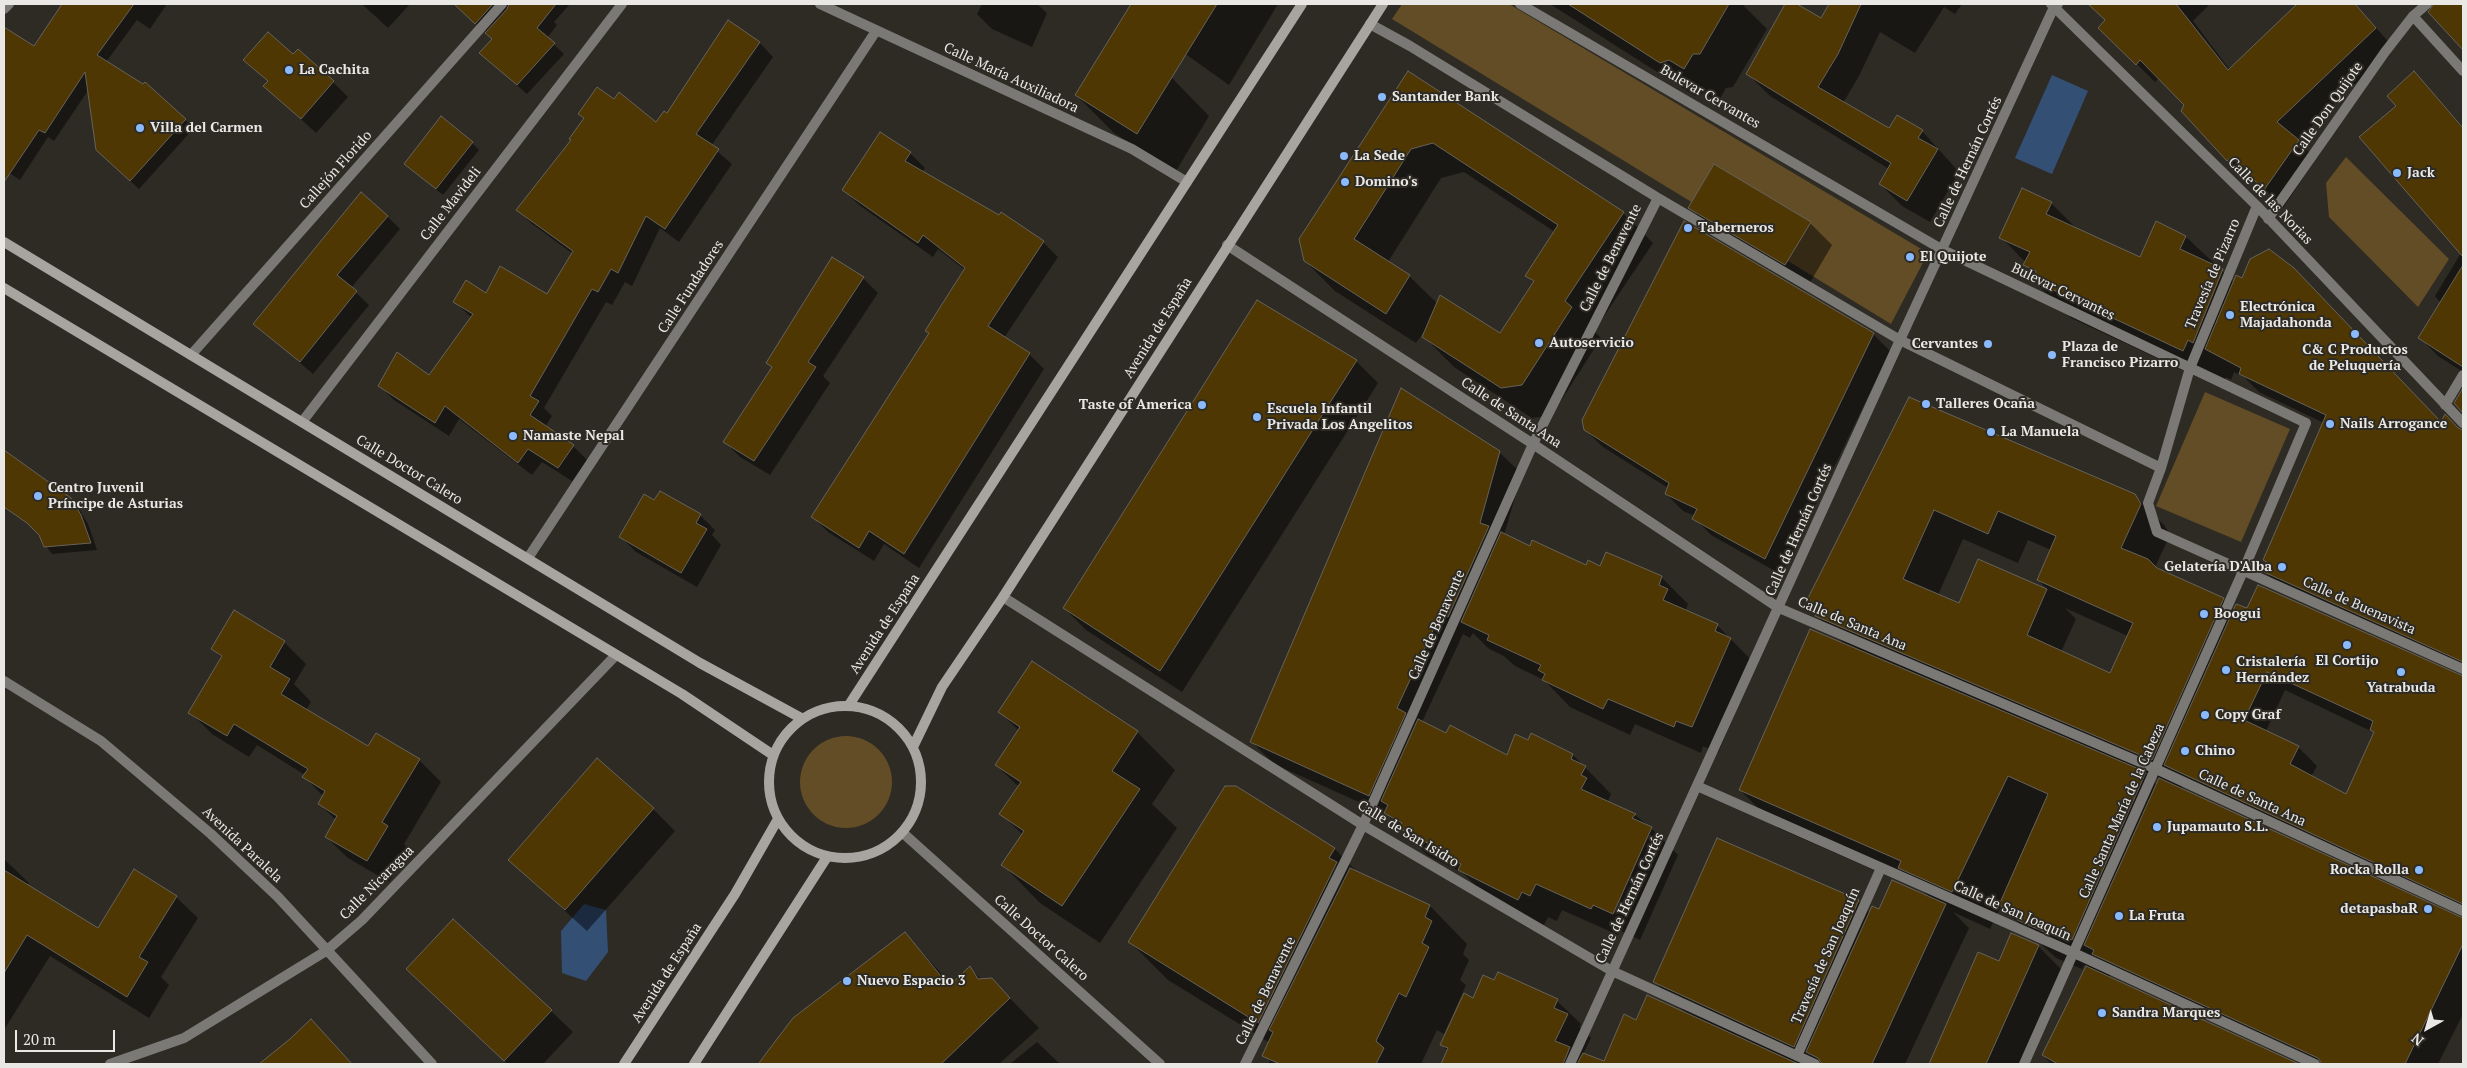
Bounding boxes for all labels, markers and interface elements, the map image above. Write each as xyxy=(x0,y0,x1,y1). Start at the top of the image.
street label: Calle María Auxiliadora xyxy=(941,39,1081,117)
street label: Calle Don Quijote xyxy=(2289,59,2367,159)
place label: La Cachita xyxy=(299,62,369,78)
street label: Bulevar Cervantes xyxy=(1657,62,1763,132)
marker: La Cachita xyxy=(283,64,295,76)
place label: Santander Bank xyxy=(1392,89,1499,105)
marker: Santander Bank xyxy=(1376,91,1388,103)
street label: Calle de Hernán Cortés xyxy=(1930,94,2006,230)
place label: Villa del Carmen xyxy=(150,120,263,136)
marker: Villa del Carmen xyxy=(134,122,146,134)
street label: Callejón Florido xyxy=(296,127,376,213)
place label: La Sede xyxy=(1354,148,1405,164)
marker: La Sede xyxy=(1338,150,1350,162)
street label: Calle de las Norias xyxy=(2224,154,2316,248)
street label: Calle Mavideli xyxy=(417,164,485,244)
place label: Jack xyxy=(2407,165,2435,181)
marker: Jack xyxy=(2391,167,2403,179)
place label: Domino's xyxy=(1355,174,1417,190)
marker: Domino's xyxy=(1339,176,1351,188)
street label: Calle de Benavente xyxy=(1577,201,1645,315)
street label: Travesía de Pizarro xyxy=(2182,216,2244,332)
place label: Taberneros xyxy=(1698,220,1774,236)
marker: Taberneros xyxy=(1682,222,1694,234)
street label: Calle Fundadores xyxy=(655,237,727,337)
place label: El Quijote xyxy=(1920,249,1987,265)
marker: El Quijote xyxy=(1904,251,1916,263)
street label: Bulevar Cervantes xyxy=(2009,260,2117,324)
street label: Avenida de España xyxy=(1120,274,1196,382)
place label: Electrónica Majadahonda xyxy=(2240,299,2332,332)
marker: Electrónica Majadahonda xyxy=(2224,309,2236,321)
marker: C& C Productos de Peluquería xyxy=(2349,328,2361,340)
place label: Autoservicio xyxy=(1549,335,1634,351)
place label: Cervantes xyxy=(1912,336,1978,352)
marker: Autoservicio xyxy=(1533,337,1545,349)
marker: Cervantes xyxy=(1982,338,1994,350)
place label: Plaza de Francisco Pizarro xyxy=(2062,339,2178,372)
place label: C& C Productos de Peluquería xyxy=(2302,342,2408,374)
marker: Plaza de Francisco Pizarro xyxy=(2046,349,2058,361)
street label: Calle de Santa Ana xyxy=(1457,374,1565,452)
place label: Talleres Ocaña xyxy=(1936,396,2035,412)
place label: Taste of America xyxy=(1079,397,1192,413)
marker: Talleres Ocaña xyxy=(1920,398,1932,410)
marker: Taste of America xyxy=(1196,399,1208,411)
place label: Escuela Infantil Privada Los Angelitos xyxy=(1267,401,1413,434)
marker: Escuela Infantil Privada Los Angelitos xyxy=(1251,411,1263,423)
place label: Nails Arrogance xyxy=(2340,416,2447,432)
marker: Nails Arrogance xyxy=(2324,418,2336,430)
place label: La Manuela xyxy=(2001,424,2079,440)
marker: La Manuela xyxy=(1985,426,1997,438)
place label: Namaste Nepal xyxy=(523,428,624,444)
marker: Namaste Nepal xyxy=(507,430,519,442)
street label: Calle Doctor Calero xyxy=(353,432,465,508)
street label: Calle de Hernán Cortés xyxy=(1762,461,1836,599)
place label: Centro Juvenil Príncipe de Asturias xyxy=(48,480,183,512)
marker: Centro Juvenil Príncipe de Asturias xyxy=(32,490,44,502)
place label: Gelatería D'Alba xyxy=(2164,559,2272,575)
marker: Gelatería D'Alba xyxy=(2276,561,2288,573)
street label: Calle de Benavente xyxy=(1405,567,1469,683)
street label: Avenida de España xyxy=(846,571,924,677)
street label: Calle de Buenavista xyxy=(2300,574,2418,638)
street label: Calle de Santa Ana xyxy=(1795,593,1909,655)
place label: Boogui xyxy=(2214,606,2261,622)
marker: Boogui xyxy=(2198,608,2210,620)
marker: El Cortijo xyxy=(2341,639,2353,651)
place label: El Cortijo xyxy=(2315,653,2379,669)
place label: Cristalería Hernández xyxy=(2236,654,2309,686)
marker: Cristalería Hernández xyxy=(2220,664,2232,676)
marker: Yatrabuda xyxy=(2395,666,2407,678)
place label: Yatrabuda xyxy=(2367,680,2435,696)
place label: Copy Graf xyxy=(2215,707,2281,723)
marker: Copy Graf xyxy=(2199,709,2211,721)
street label: Calle Santa María de la Cabeza xyxy=(2076,721,2168,901)
place label: Chino xyxy=(2195,743,2235,759)
marker: Chino xyxy=(2179,745,2191,757)
street label: Calle de Santa Ana xyxy=(2196,766,2308,830)
street label: Calle de San Isidro xyxy=(1354,797,1462,871)
street label: Avenida Paralela xyxy=(198,804,286,886)
place label: Jupamauto S.L. xyxy=(2167,819,2269,835)
marker: Jupamauto S.L. xyxy=(2151,821,2163,833)
street label: Calle de Hernán Cortés xyxy=(1592,830,1668,966)
street label: Calle Nicaragua xyxy=(336,842,418,924)
place label: Rocka Rolla xyxy=(2330,862,2409,878)
marker: Rocka Rolla xyxy=(2413,864,2425,876)
street label: Calle de San Joaquín xyxy=(1950,877,2074,945)
street label: Travesía de San Joaquín xyxy=(1788,885,1864,1027)
street label: Calle Doctor Calero xyxy=(990,891,1092,985)
place label: detapasbaR xyxy=(2340,901,2418,917)
marker: detapasbaR xyxy=(2422,903,2434,915)
place label: La Fruta xyxy=(2129,908,2185,924)
marker: La Fruta xyxy=(2113,910,2125,922)
street label: Avenida de España xyxy=(628,920,706,1026)
street label: Calle de Benavente xyxy=(1232,934,1300,1048)
place label: Nuevo Espacio 3 xyxy=(857,973,966,989)
marker: Nuevo Espacio 3 xyxy=(841,975,853,987)
north arrow xyxy=(2402,1003,2452,1053)
place label: Sandra Marques xyxy=(2112,1005,2220,1021)
marker: Sandra Marques xyxy=(2096,1007,2108,1019)
scale bar xyxy=(18,1020,118,1052)
text: 20 m xyxy=(23,1029,56,1049)
text: N xyxy=(2407,1029,2427,1051)

